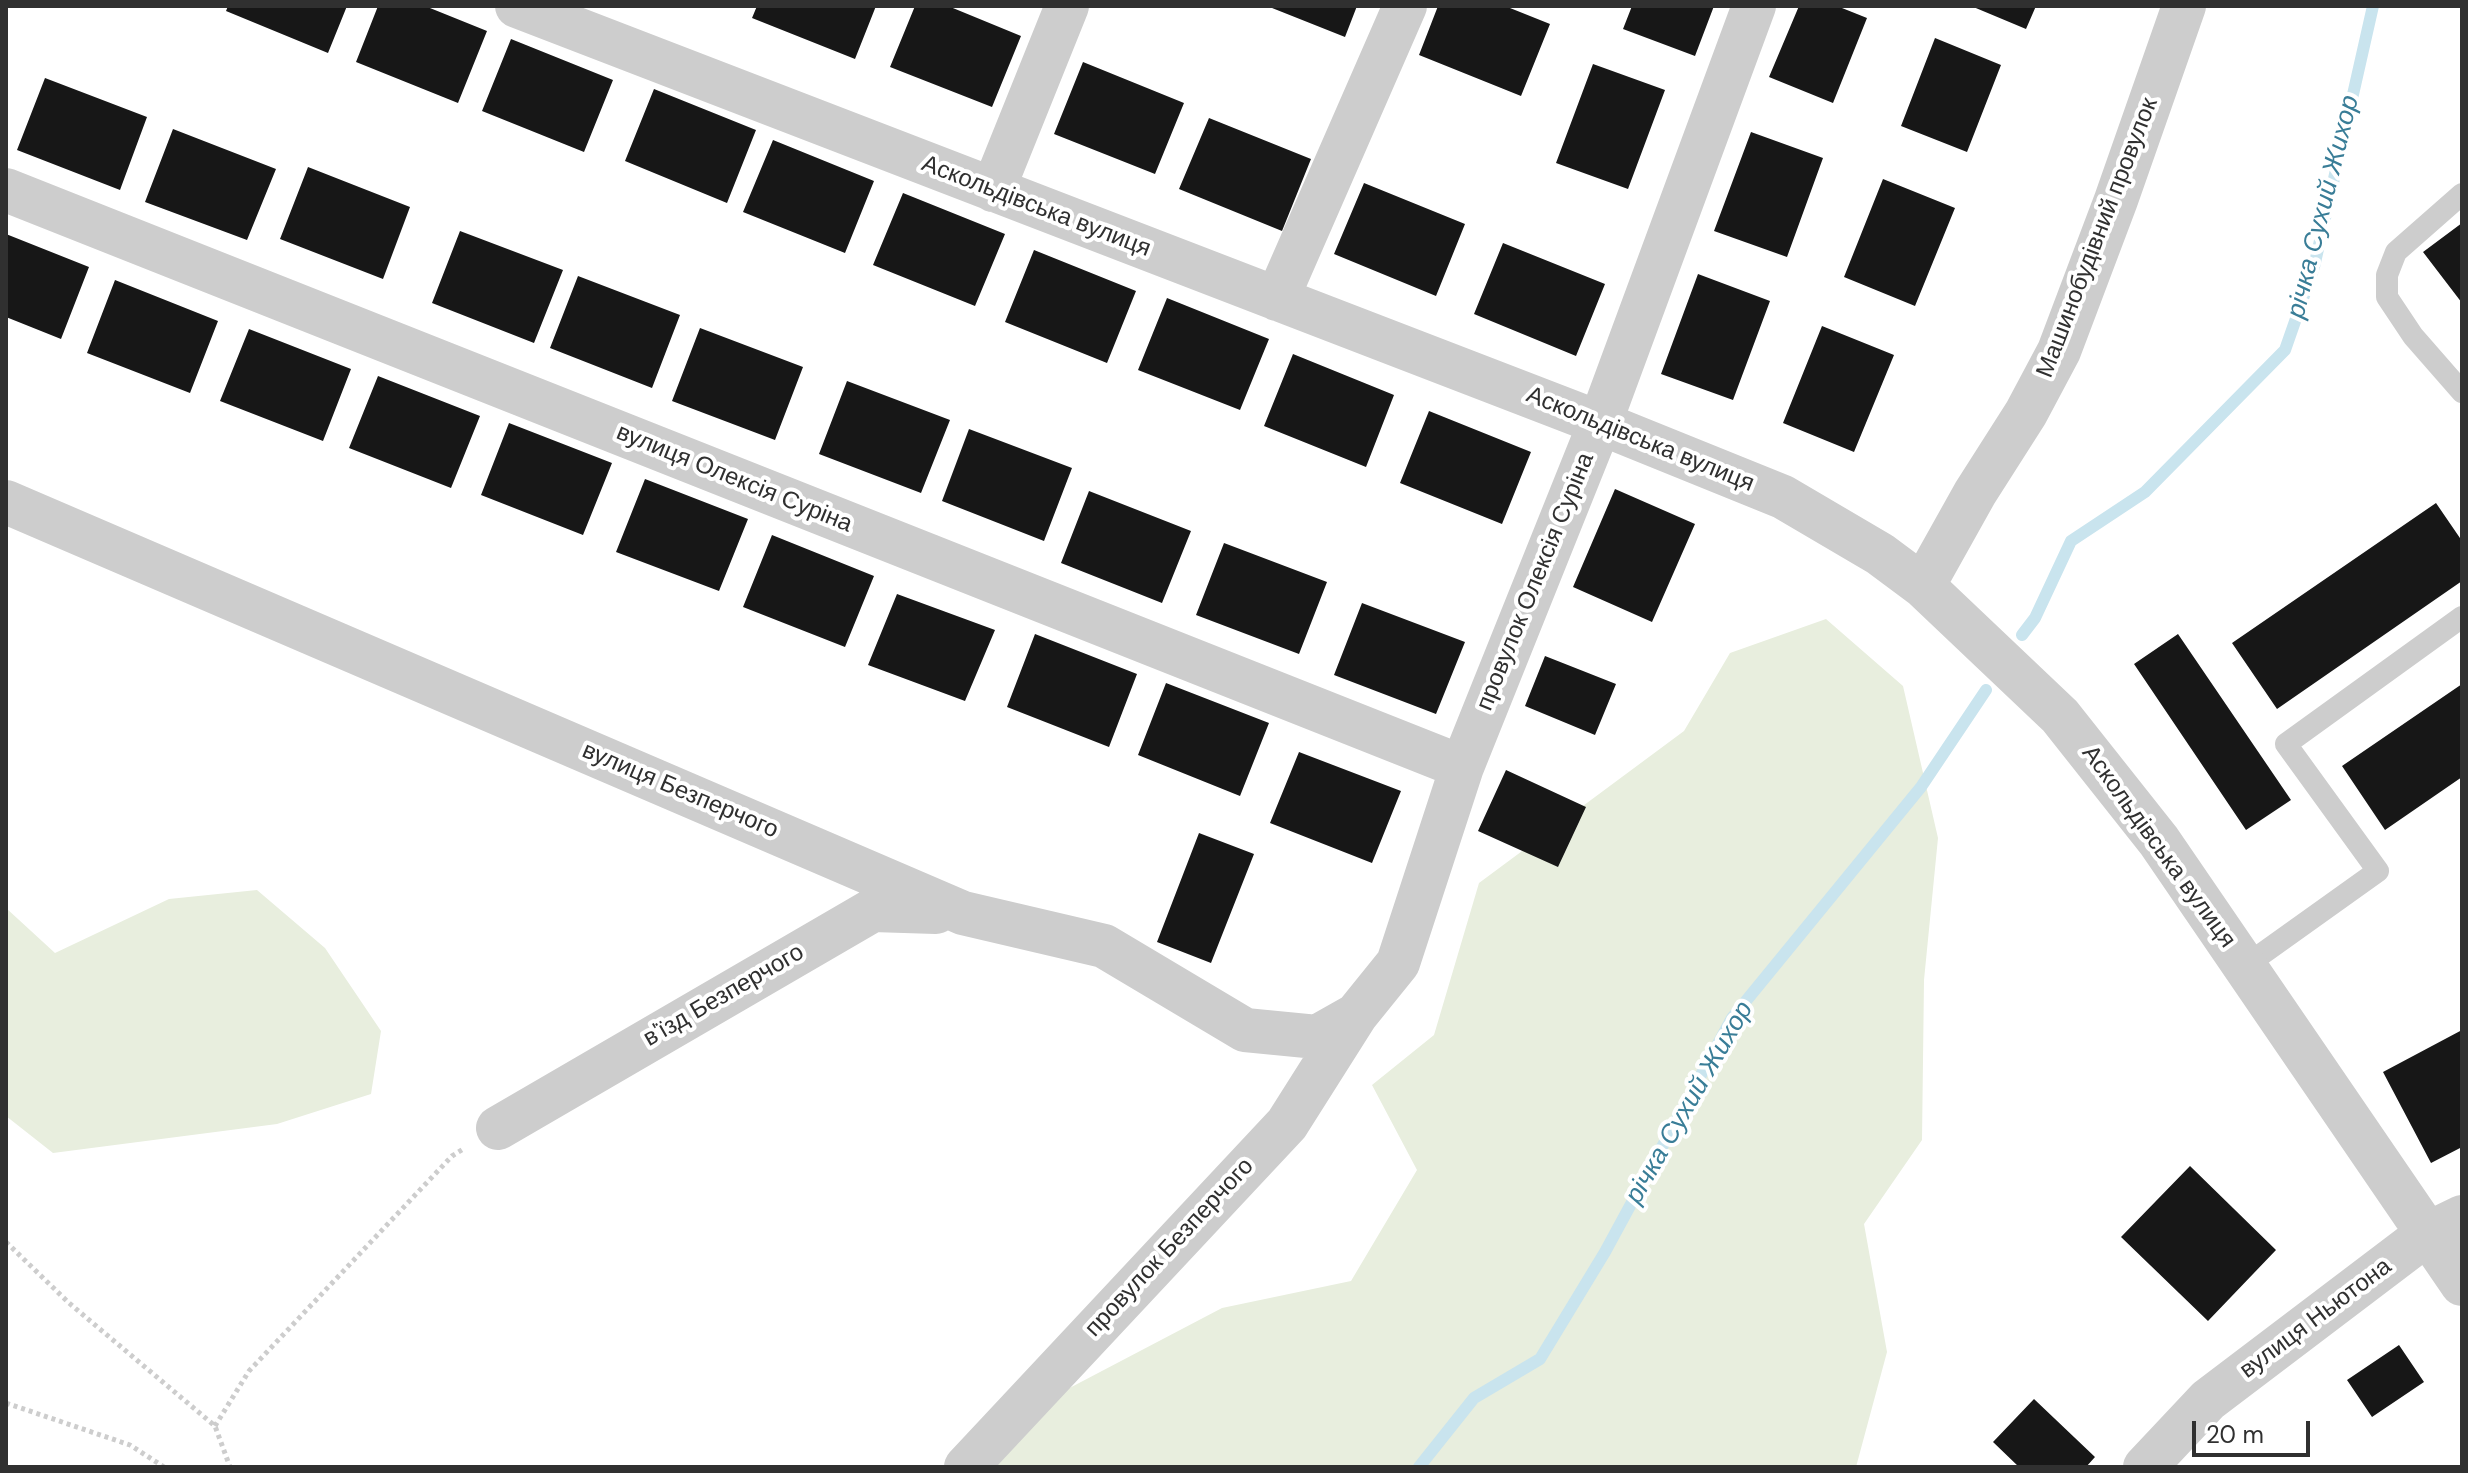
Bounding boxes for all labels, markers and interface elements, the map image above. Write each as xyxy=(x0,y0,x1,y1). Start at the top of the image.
water label: річка Сухий Жихор xyxy=(2281,92,2367,322)
street label: Машинобудівний провулок xyxy=(2031,94,2165,382)
street label: Аскольдівська вулиця xyxy=(917,150,1155,264)
street label: Аскольдівська вулиця xyxy=(1522,381,1758,499)
street label: вулиця Олексія Суріна xyxy=(612,418,856,540)
street label: провулок Олексія Суріна xyxy=(1471,449,1601,715)
street label: вулиця Безперчого xyxy=(578,737,782,845)
street label: Аскольдівська вулиця xyxy=(2075,740,2241,954)
street label: в'їзд Безперчого xyxy=(639,938,809,1054)
water label: річка Сухий Жихор xyxy=(1619,996,1761,1210)
street label: провулок Безперчого xyxy=(1080,1153,1260,1343)
street label: вулиця Ньютона xyxy=(2235,1253,2397,1385)
scale bar xyxy=(2196,1405,2314,1455)
text: 20 m xyxy=(2206,1419,2264,1450)

